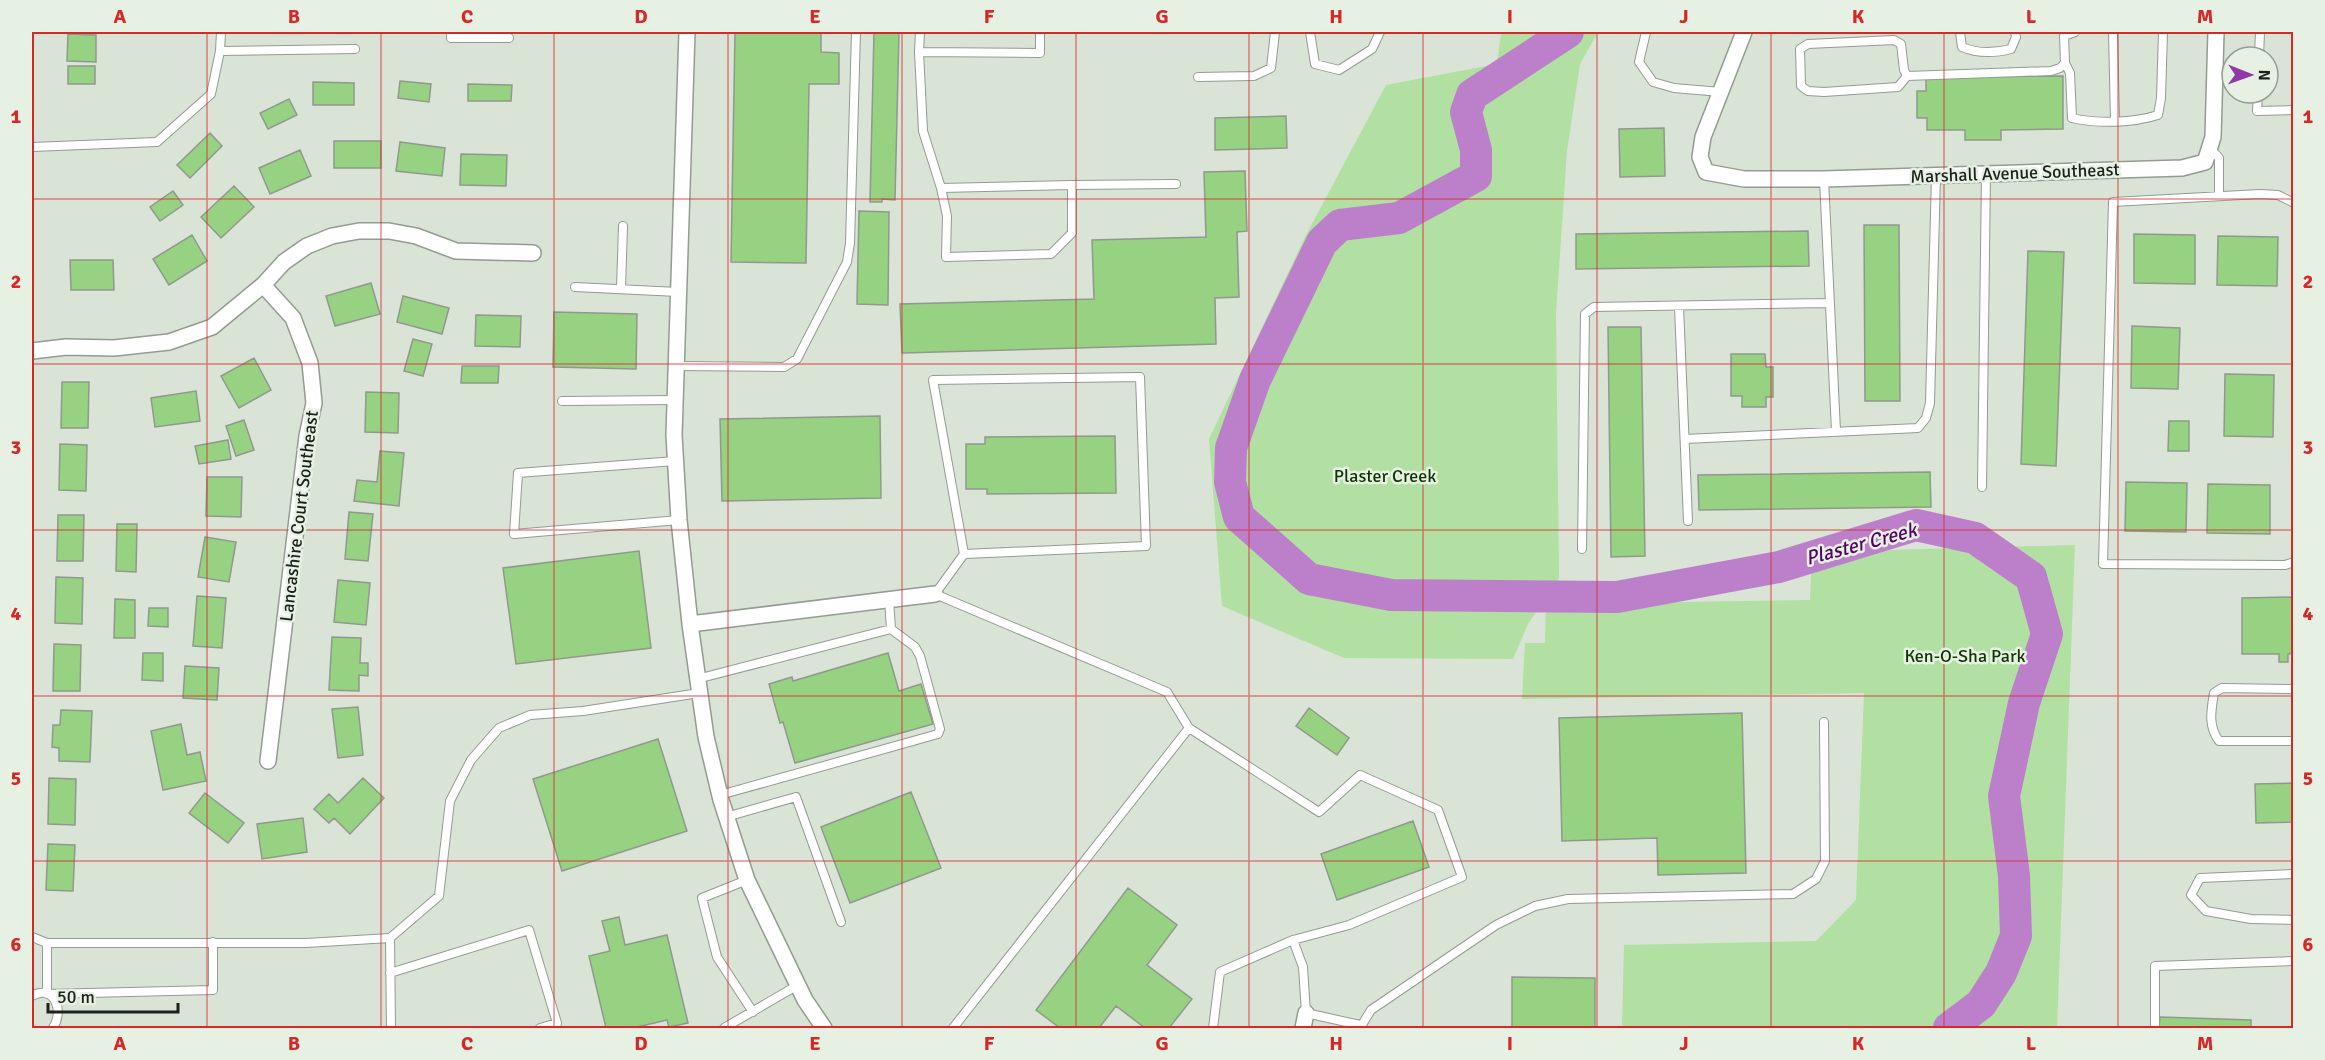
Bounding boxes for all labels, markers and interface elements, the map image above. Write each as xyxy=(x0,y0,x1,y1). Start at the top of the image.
text: A xyxy=(114,4,127,29)
text: B xyxy=(288,4,300,29)
text: C xyxy=(461,4,473,29)
text: D xyxy=(634,4,648,29)
text: E xyxy=(809,4,821,29)
text: F xyxy=(984,4,995,29)
text: G xyxy=(1155,4,1169,29)
text: H xyxy=(1329,4,1343,29)
text: I xyxy=(1507,4,1513,29)
text: J xyxy=(1679,4,1689,29)
text: K xyxy=(1852,4,1865,29)
text: L xyxy=(2026,4,2037,29)
text: M xyxy=(2197,4,2213,29)
north arrow xyxy=(2220,45,2280,105)
text: N xyxy=(2254,70,2274,81)
text: 1 xyxy=(11,104,22,129)
text: 1 xyxy=(2303,104,2314,129)
street label: Marshall Avenue Southeast xyxy=(1910,158,2120,188)
text: 2 xyxy=(11,269,21,294)
text: 2 xyxy=(2303,269,2313,294)
street label: Lancashire Court Southeast xyxy=(275,409,323,623)
text: 3 xyxy=(11,435,21,460)
text: 3 xyxy=(2303,435,2313,460)
park label: Plaster Creek xyxy=(1334,465,1436,487)
water label: Plaster Creek xyxy=(1803,517,1921,571)
text: 4 xyxy=(11,601,22,626)
text: 4 xyxy=(2303,601,2314,626)
park label: Ken-O-Sha Park xyxy=(1904,645,2026,667)
text: 5 xyxy=(11,766,21,791)
text: 5 xyxy=(2303,766,2313,791)
text: 6 xyxy=(11,932,22,957)
text: 6 xyxy=(2303,932,2314,957)
scale bar xyxy=(48,976,178,1014)
text: 50 m xyxy=(57,986,95,1008)
text: A xyxy=(114,1031,127,1056)
text: B xyxy=(288,1031,300,1056)
text: C xyxy=(461,1031,473,1056)
text: D xyxy=(634,1031,648,1056)
text: E xyxy=(809,1031,821,1056)
text: F xyxy=(984,1031,995,1056)
text: G xyxy=(1155,1031,1169,1056)
text: H xyxy=(1329,1031,1343,1056)
text: I xyxy=(1507,1031,1513,1056)
text: J xyxy=(1679,1031,1689,1056)
text: K xyxy=(1852,1031,1865,1056)
text: L xyxy=(2026,1031,2037,1056)
text: M xyxy=(2197,1031,2213,1056)

